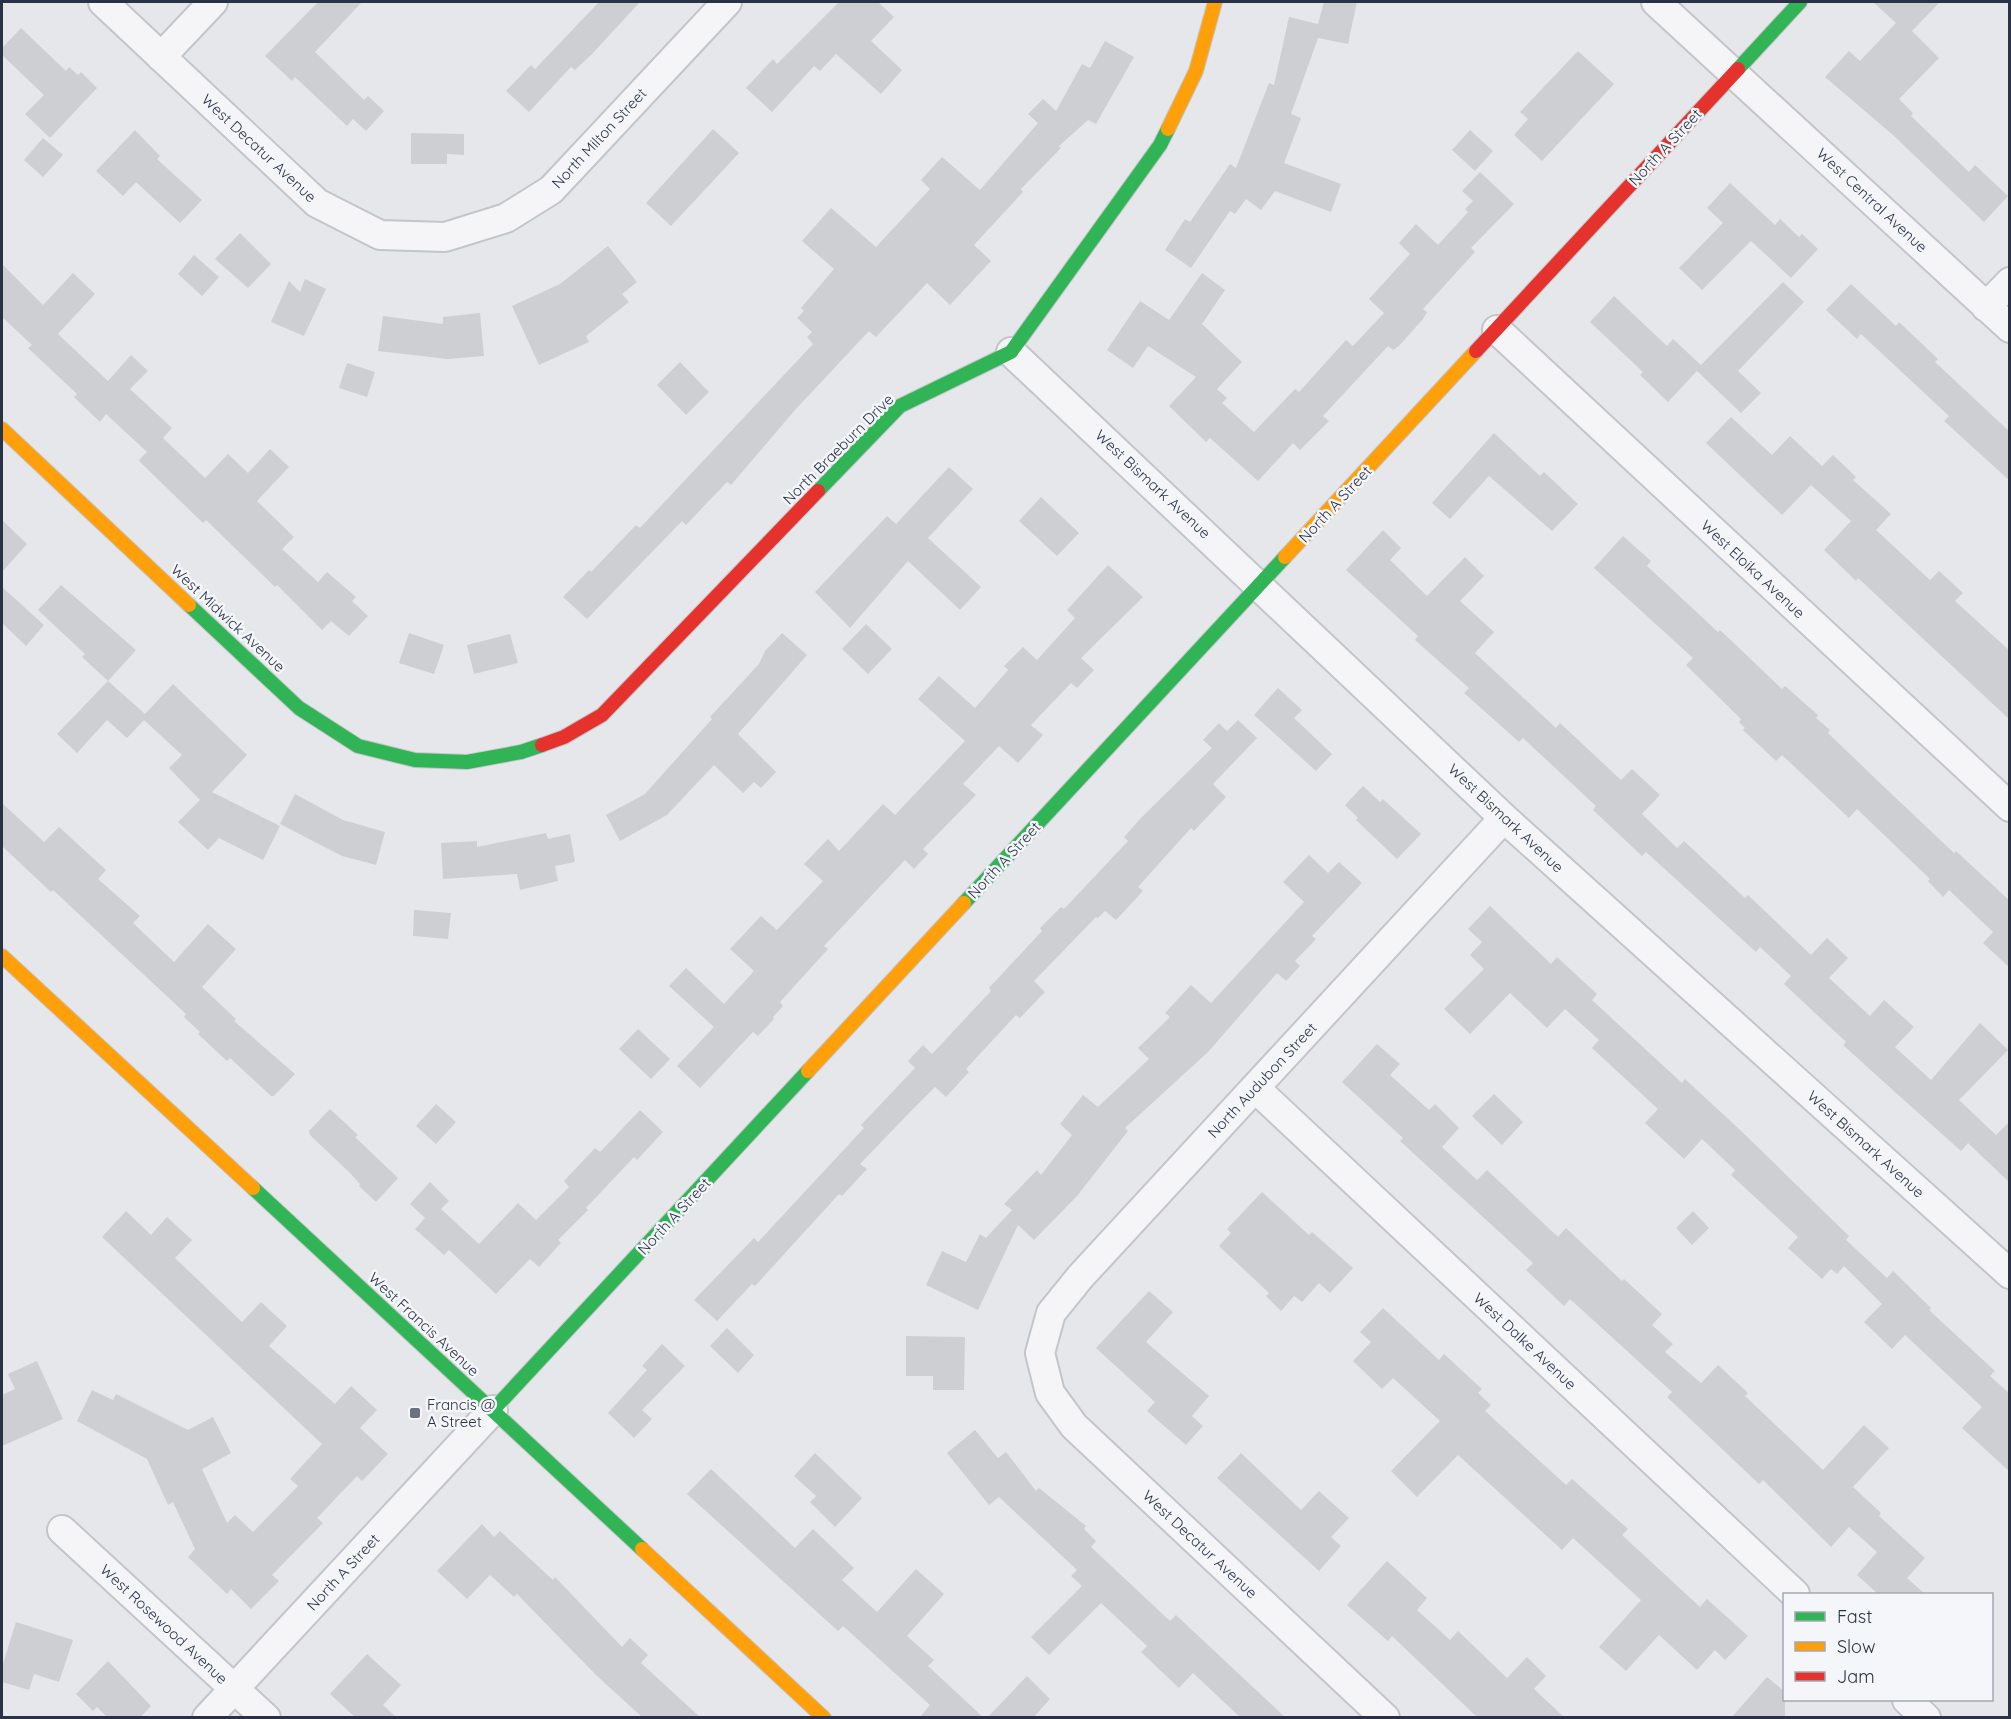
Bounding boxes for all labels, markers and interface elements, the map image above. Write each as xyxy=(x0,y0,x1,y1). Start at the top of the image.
street label: North Milton Street xyxy=(548,84,650,192)
street label: West Decatur Avenue xyxy=(198,90,320,206)
street label: North A Street xyxy=(1625,105,1705,189)
street label: West Central Avenue xyxy=(1813,144,1931,256)
street label: North Braeburn Drive xyxy=(779,390,897,508)
street label: West Bismark Avenue xyxy=(1091,426,1215,542)
street label: North A Street xyxy=(1295,462,1375,546)
street label: West Eloika Avenue xyxy=(1697,516,1809,622)
street label: West Midwick Avenue xyxy=(167,560,289,676)
street label: West Bismark Avenue xyxy=(1444,760,1568,876)
street label: North A Street xyxy=(964,818,1044,902)
street label: North Audubon Street xyxy=(1203,1018,1321,1142)
street label: West Bismark Avenue xyxy=(1804,1086,1928,1202)
street label: North A Street xyxy=(634,1174,714,1258)
street label: West Francis Avenue xyxy=(365,1268,483,1380)
street label: West Dalke Avenue xyxy=(1470,1288,1580,1394)
place label: Francis @ A Street xyxy=(427,1395,495,1431)
marker: Francis @ A Street xyxy=(408,1406,422,1420)
street label: West Decatur Avenue xyxy=(1139,1486,1261,1602)
street label: North A Street xyxy=(303,1530,383,1614)
street label: West Rosewood Avenue xyxy=(96,1560,232,1688)
legend xyxy=(1783,1593,1993,1701)
text: Fast xyxy=(1837,1605,1872,1628)
text: Slow xyxy=(1837,1635,1875,1658)
text: Jam xyxy=(1837,1665,1875,1688)

